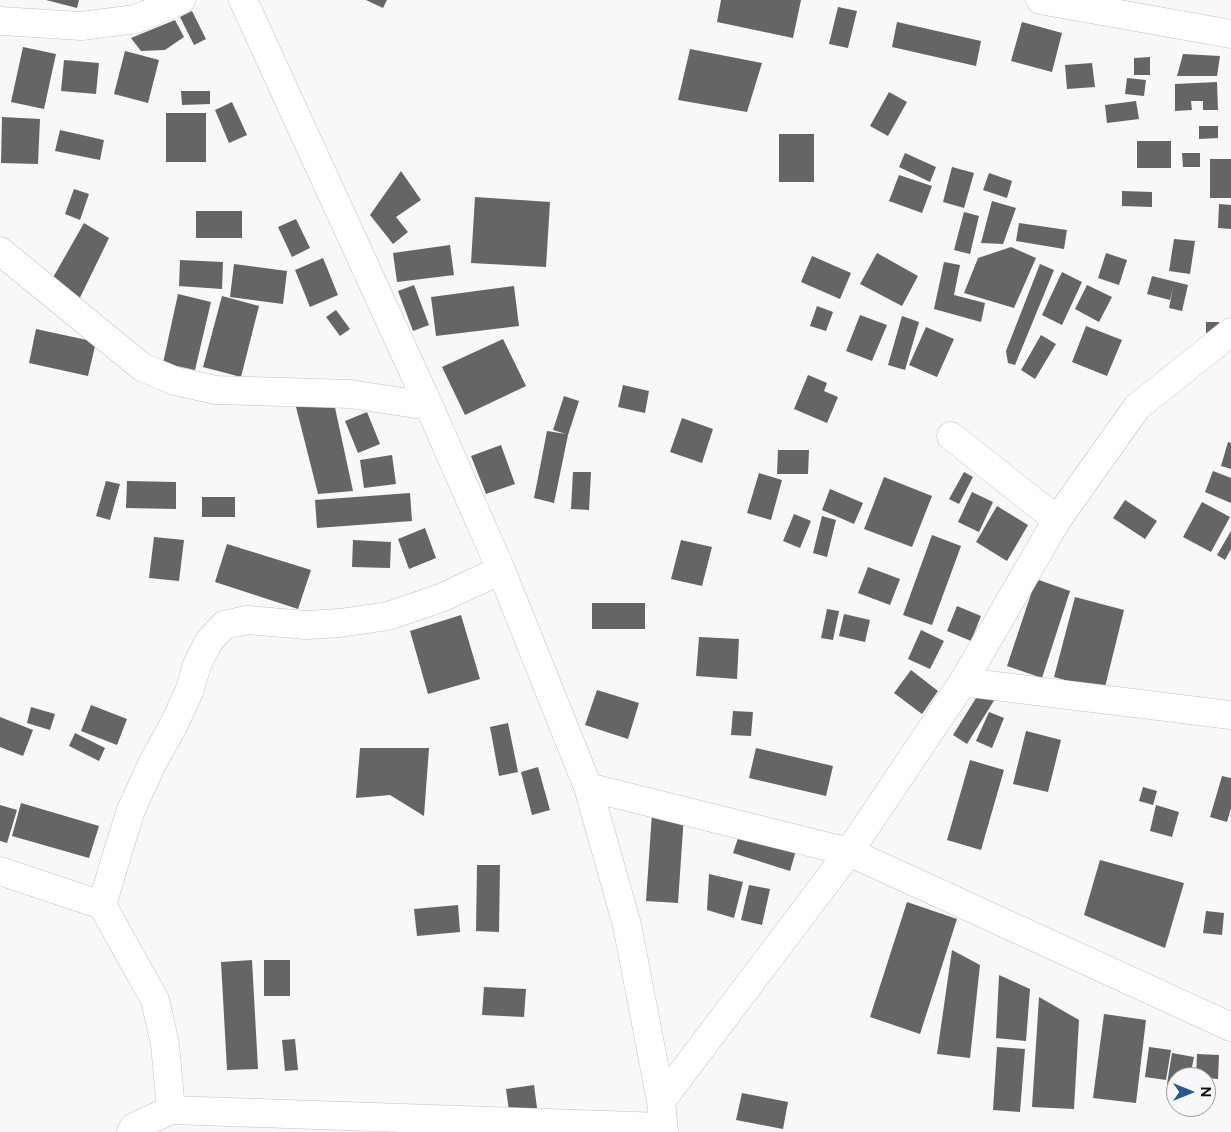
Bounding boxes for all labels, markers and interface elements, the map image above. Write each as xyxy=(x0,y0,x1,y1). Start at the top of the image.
north arrow xyxy=(1166,1067,1216,1117)
text: N xyxy=(1197,1087,1214,1097)

